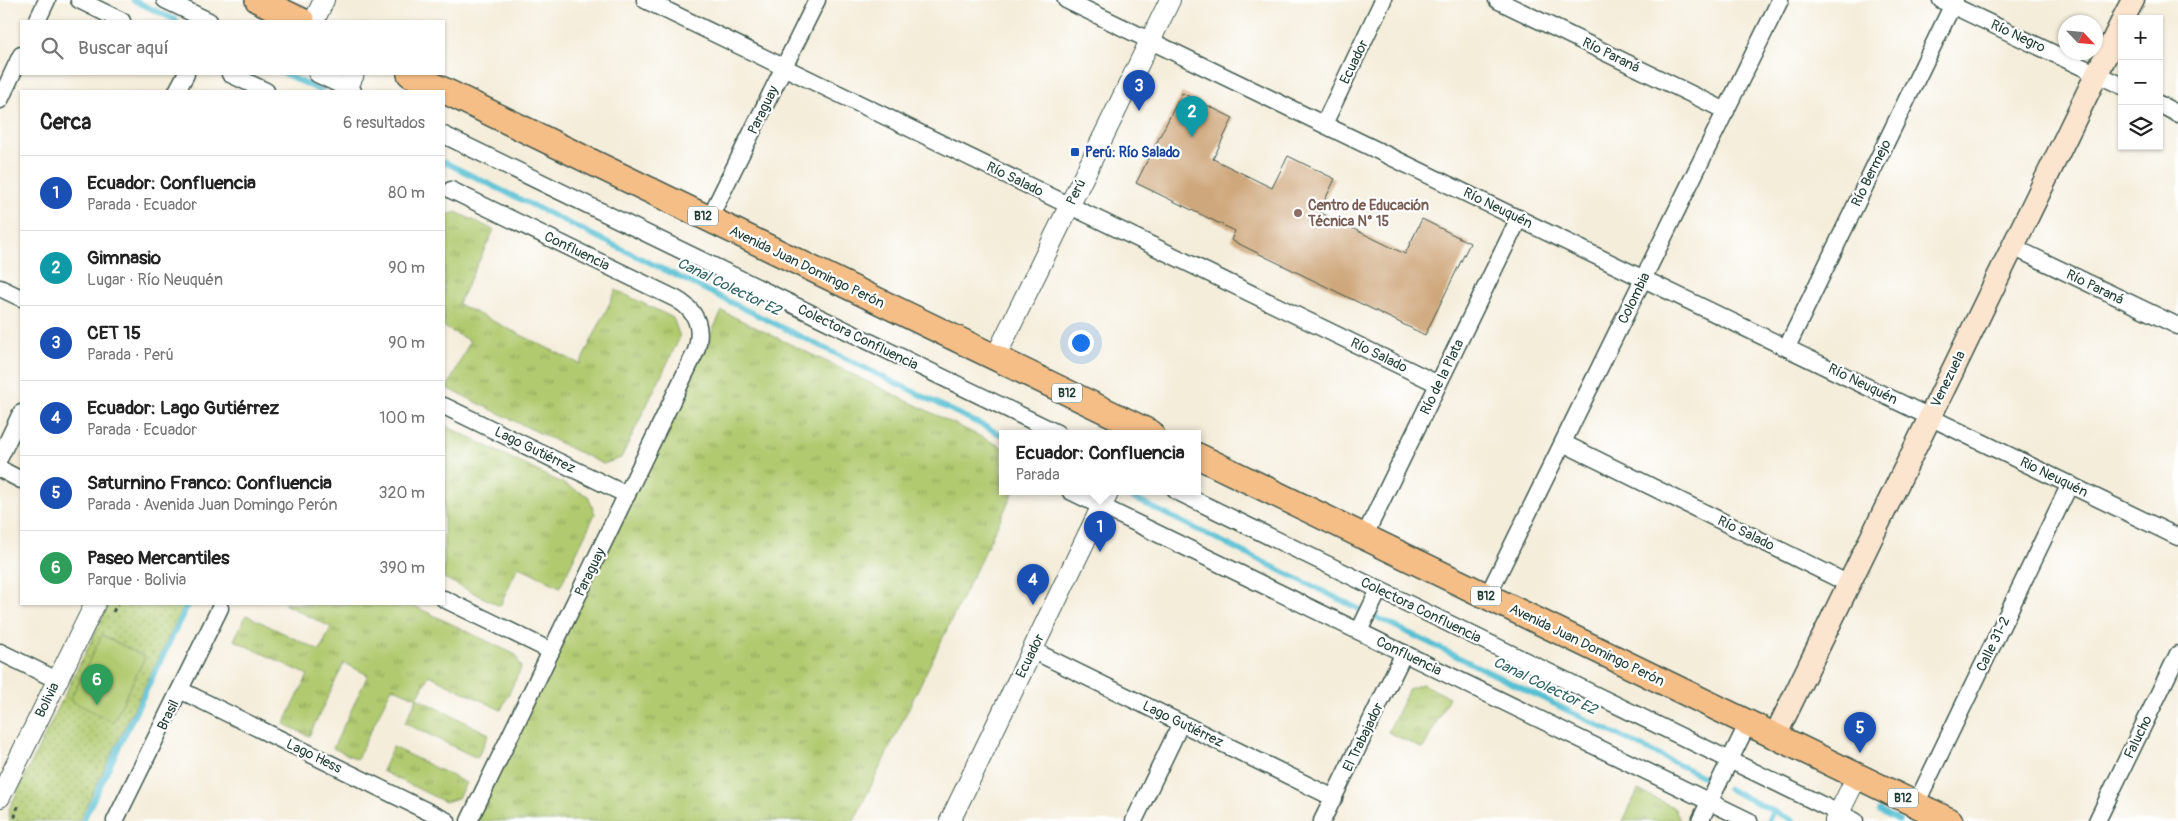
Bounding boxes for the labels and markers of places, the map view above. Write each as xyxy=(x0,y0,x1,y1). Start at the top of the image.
pin: 3 xyxy=(1123,70,1155,111)
pin: 2 xyxy=(1176,96,1208,137)
place label: Perú: Río Salado xyxy=(1085,144,1180,161)
marker: Perú: Río Salado xyxy=(1069,146,1081,158)
place label: Centro de Educación Técnica N° 15 xyxy=(1307,197,1429,230)
marker: Centro de Educación Técnica N° 15 xyxy=(1292,207,1304,219)
pin: 1 xyxy=(1084,511,1116,552)
pin: 4 xyxy=(1017,564,1049,605)
pin: 6 xyxy=(81,664,113,705)
pin: 5 xyxy=(1844,712,1876,753)

